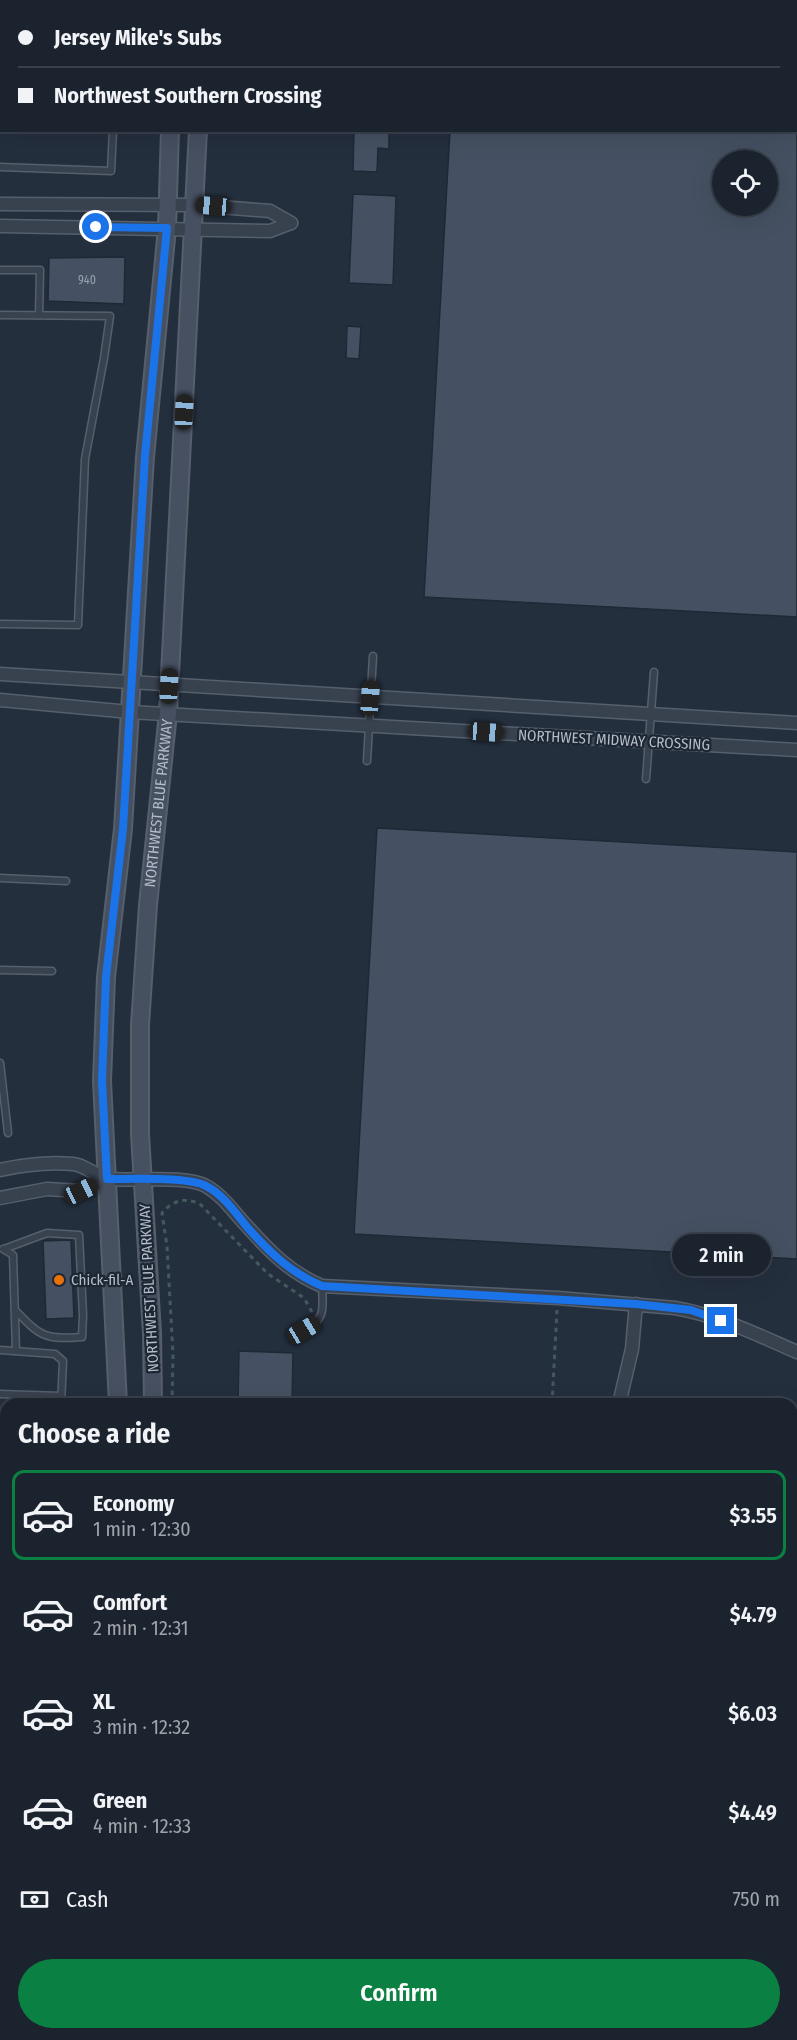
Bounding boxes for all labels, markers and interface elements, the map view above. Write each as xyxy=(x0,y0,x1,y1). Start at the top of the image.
text: Jersey Mike's Subs xyxy=(54,24,222,51)
text: Northwest Southern Crossing xyxy=(54,82,321,109)
map controls xyxy=(712,150,778,216)
button: locate xyxy=(712,150,778,216)
car xyxy=(194,195,232,217)
route start xyxy=(82,213,109,240)
house number: 940 xyxy=(78,273,96,287)
car xyxy=(174,394,194,430)
car xyxy=(159,668,179,704)
car xyxy=(360,679,380,717)
street label: NORTHWEST BLUE PARKWAY xyxy=(141,718,176,888)
car xyxy=(467,722,505,742)
street label: NORTHWEST MIDWAY CROSSING xyxy=(518,726,710,754)
car xyxy=(61,1175,101,1207)
street label: NORTHWEST BLUE PARKWAY xyxy=(136,1203,162,1373)
callout: 2 min xyxy=(672,1234,771,1276)
text: 2 min xyxy=(699,1243,744,1267)
place label: Chick-fil-A xyxy=(71,1271,133,1289)
marker: Chick-fil-A xyxy=(52,1273,66,1287)
route end xyxy=(707,1307,734,1334)
car xyxy=(284,1313,324,1347)
text: Choose a ride xyxy=(18,1418,170,1450)
icon: car xyxy=(21,1488,75,1542)
text: Economy xyxy=(93,1490,174,1517)
text: $3.55 xyxy=(729,1502,777,1529)
text: 1 min · 12:30 xyxy=(93,1517,191,1541)
icon: car xyxy=(21,1587,75,1641)
text: Comfort xyxy=(93,1589,167,1616)
text: $4.79 xyxy=(730,1601,777,1628)
text: 2 min · 12:31 xyxy=(93,1616,189,1640)
icon: car xyxy=(21,1686,75,1740)
text: XL xyxy=(93,1688,115,1715)
text: $6.03 xyxy=(728,1700,777,1727)
text: 3 min · 12:32 xyxy=(93,1715,190,1739)
icon: car xyxy=(21,1785,75,1839)
text: Green xyxy=(93,1787,147,1814)
text: $4.49 xyxy=(729,1799,777,1826)
text: 4 min · 12:33 xyxy=(93,1814,191,1838)
icon: cash xyxy=(18,1883,51,1916)
text: Cash xyxy=(66,1886,109,1913)
text: 750 m xyxy=(733,1887,780,1911)
button: Confirm xyxy=(18,1959,780,2028)

